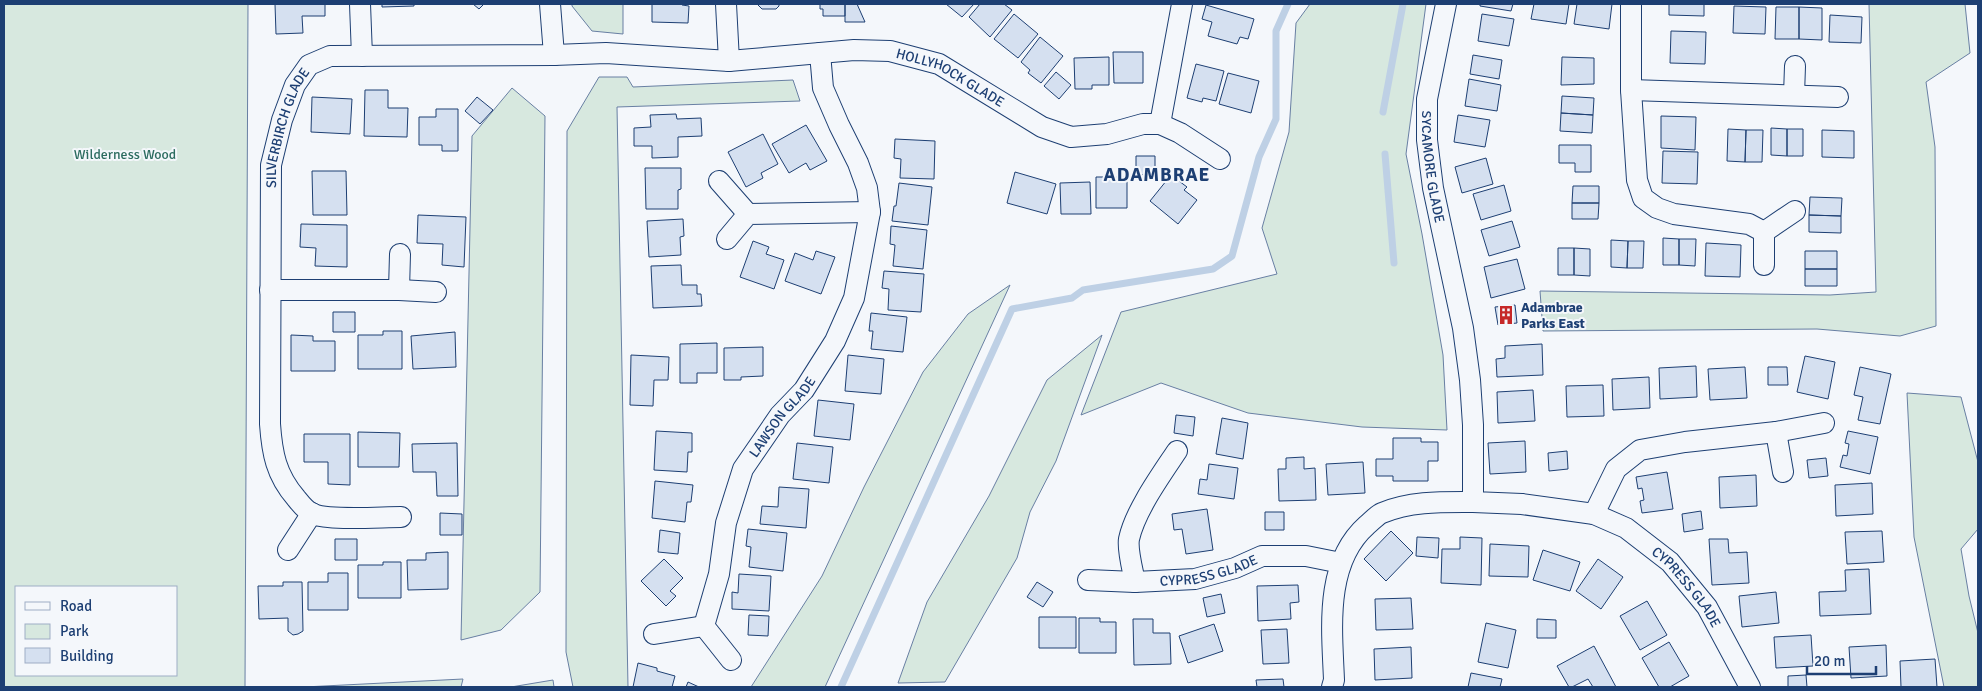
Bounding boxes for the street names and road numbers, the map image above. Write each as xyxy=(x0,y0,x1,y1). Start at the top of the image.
street label: HOLLYHOCK GLADE xyxy=(894,45,1008,110)
street label: SILVERBIRCH GLADE xyxy=(262,64,313,188)
street label: SYCAMORE GLADE xyxy=(1419,110,1449,224)
street label: LAWSON GLADE xyxy=(745,373,819,460)
street label: CYPRESS GLADE xyxy=(1649,543,1725,630)
street label: CYPRESS GLADE xyxy=(1159,551,1260,589)

